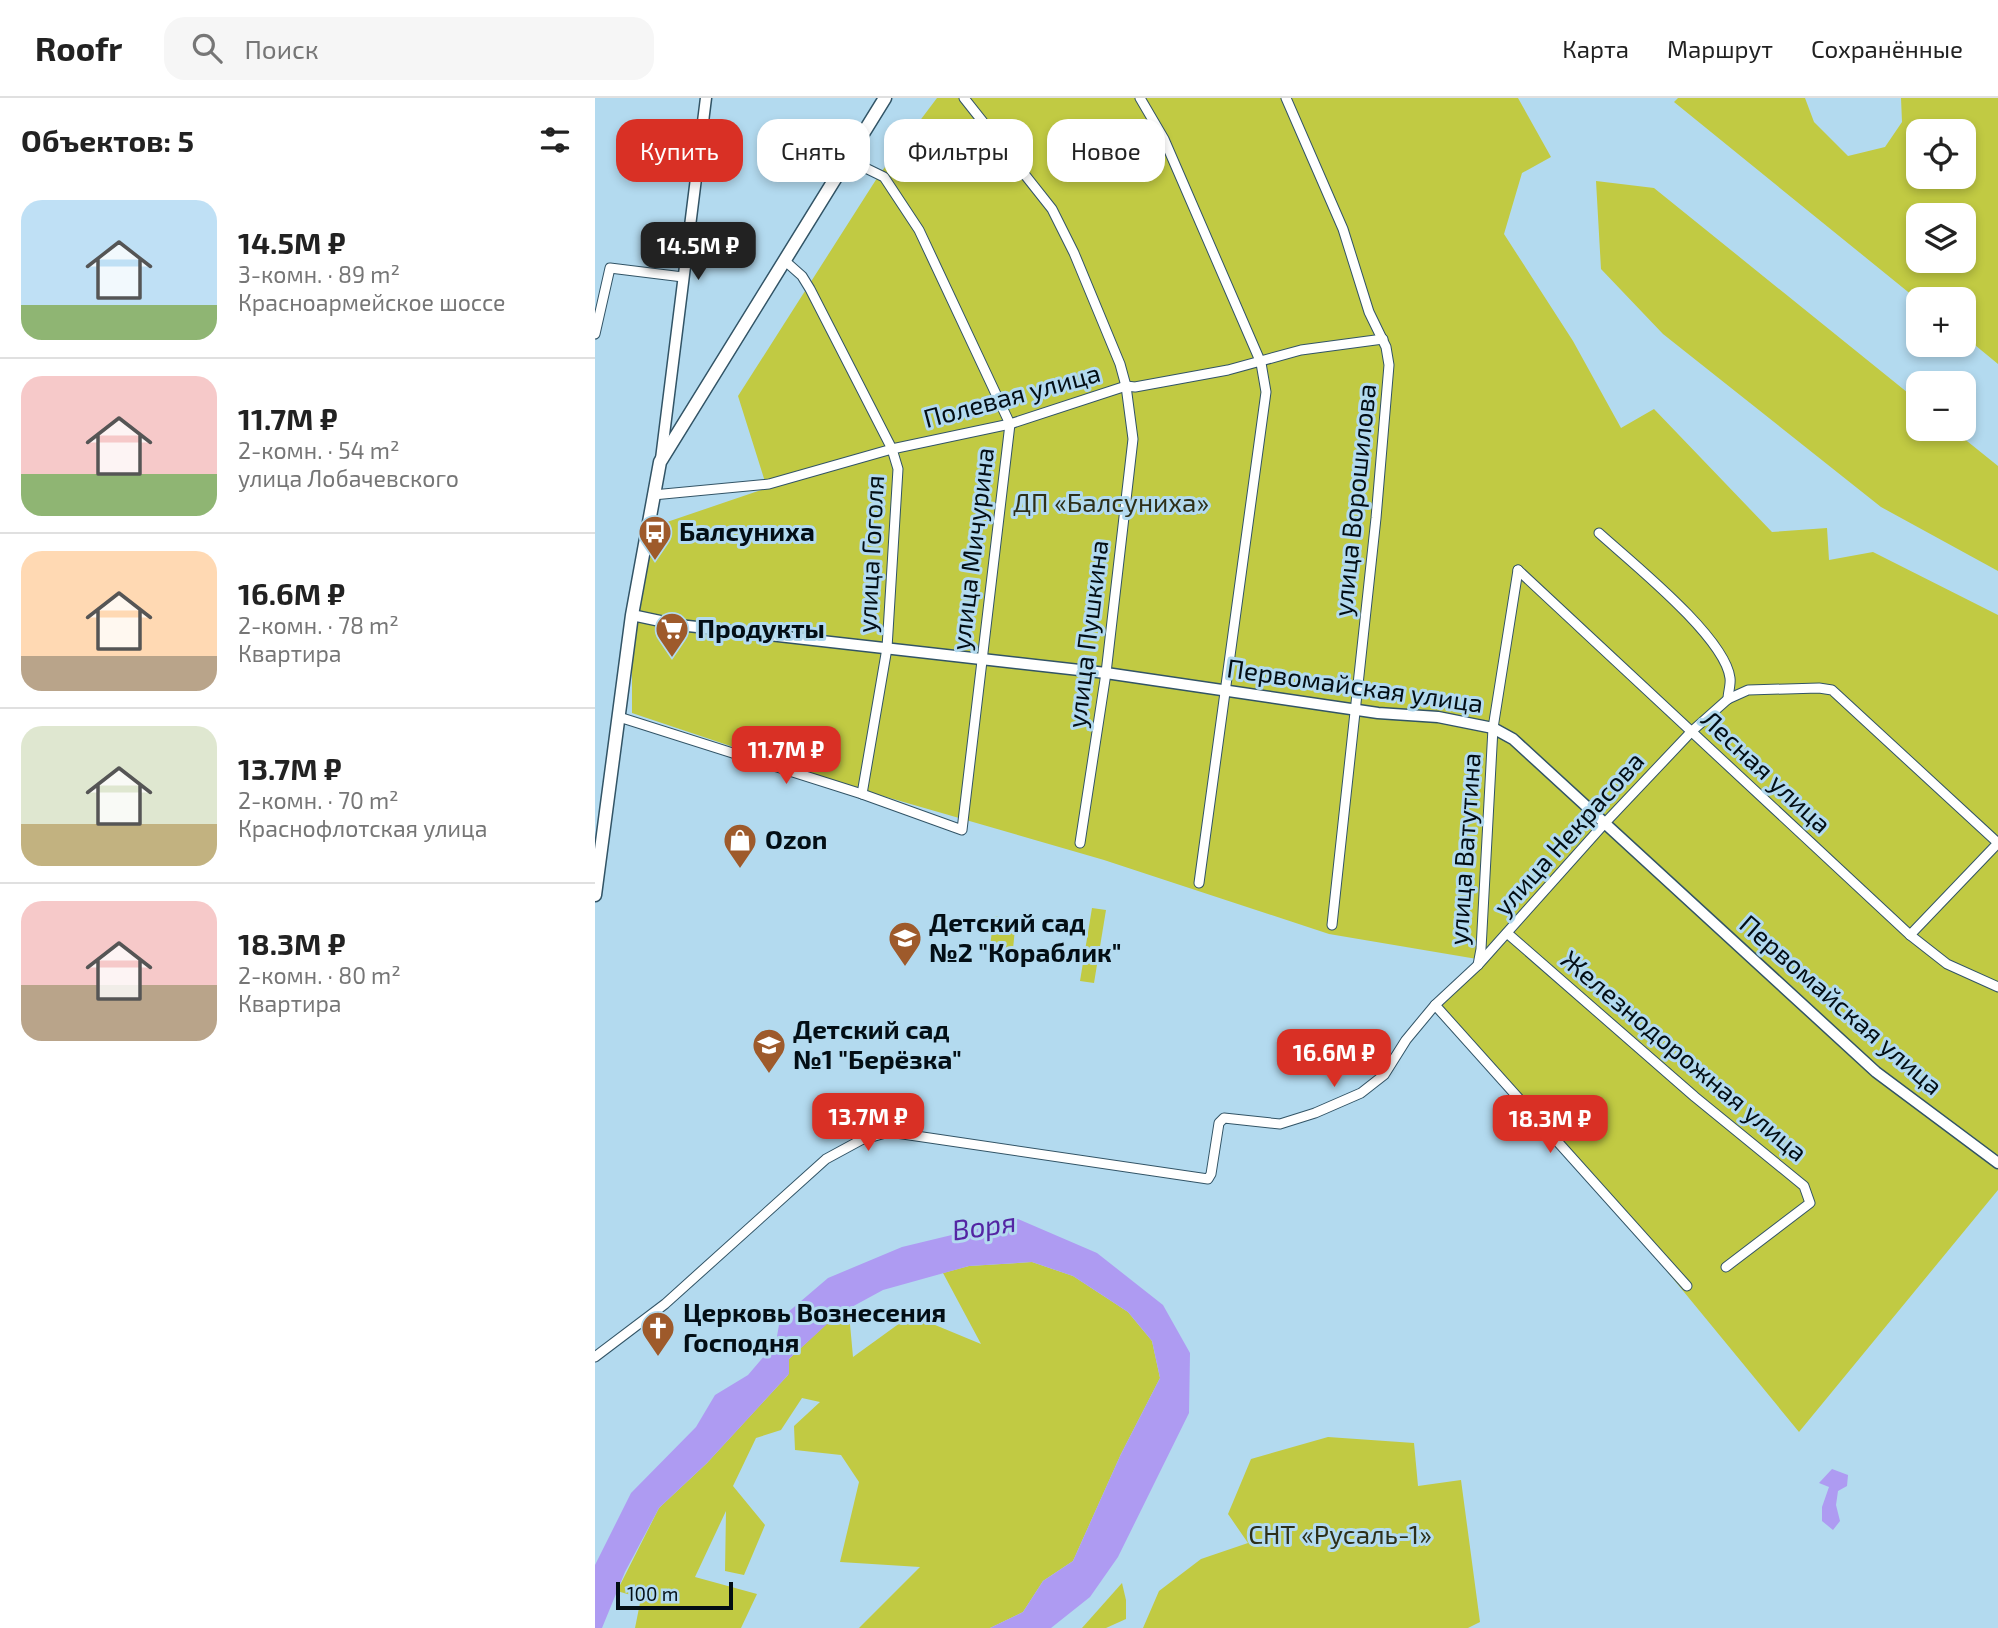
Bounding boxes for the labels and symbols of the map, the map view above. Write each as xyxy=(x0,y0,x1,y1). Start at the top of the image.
pin: 14.5M ₽ xyxy=(633,222,763,282)
street label: Полевая улица xyxy=(920,356,1104,434)
street label: улица Ворошилова xyxy=(1326,382,1382,618)
street label: улица Мичурина xyxy=(944,446,1000,652)
street label: улица Гоголя xyxy=(850,474,890,634)
park label: ДП «Балсуниха» xyxy=(1013,486,1209,518)
bus stop icon: Балсуниха xyxy=(636,513,674,562)
place label: Балсуниха xyxy=(679,515,815,546)
street label: улица Пушкина xyxy=(1060,538,1114,730)
supermarket icon: Продукты xyxy=(653,610,691,659)
place label: Продукты xyxy=(697,612,825,643)
street label: Первомайская улица xyxy=(1225,651,1485,719)
street label: Лесная улица xyxy=(1695,703,1838,840)
pin: 11.7M ₽ xyxy=(721,726,851,786)
street label: улица Некрасова xyxy=(1486,745,1650,922)
street label: улица Ватутина xyxy=(1441,752,1487,946)
shop icon: Ozon xyxy=(721,821,759,870)
place label: Ozon xyxy=(765,823,827,854)
place label: Детский сад №2 "Кораблик" xyxy=(929,906,1121,967)
street label: Первомайская улица xyxy=(1734,907,1950,1101)
school or university icon: Детский сад №2 "Кораблик" xyxy=(886,919,924,968)
street label: Железнодорожная улица xyxy=(1555,943,1814,1167)
place label: Детский сад №1 "Берёзка" xyxy=(793,1013,962,1074)
school or university icon: Детский сад №1 "Берёзка" xyxy=(750,1026,788,1075)
pin: 16.6M ₽ xyxy=(1269,1030,1399,1089)
pin: 13.7M ₽ xyxy=(803,1094,933,1153)
pin: 18.3M ₽ xyxy=(1485,1096,1615,1155)
water label: Воря xyxy=(950,1204,1018,1246)
place label: Церковь Вознесения Господня xyxy=(683,1296,946,1357)
church icon: Церковь Вознесения Господня xyxy=(639,1309,677,1358)
park label: СНТ «Русаль-1» xyxy=(1248,1518,1432,1550)
scale bar xyxy=(616,1579,733,1611)

